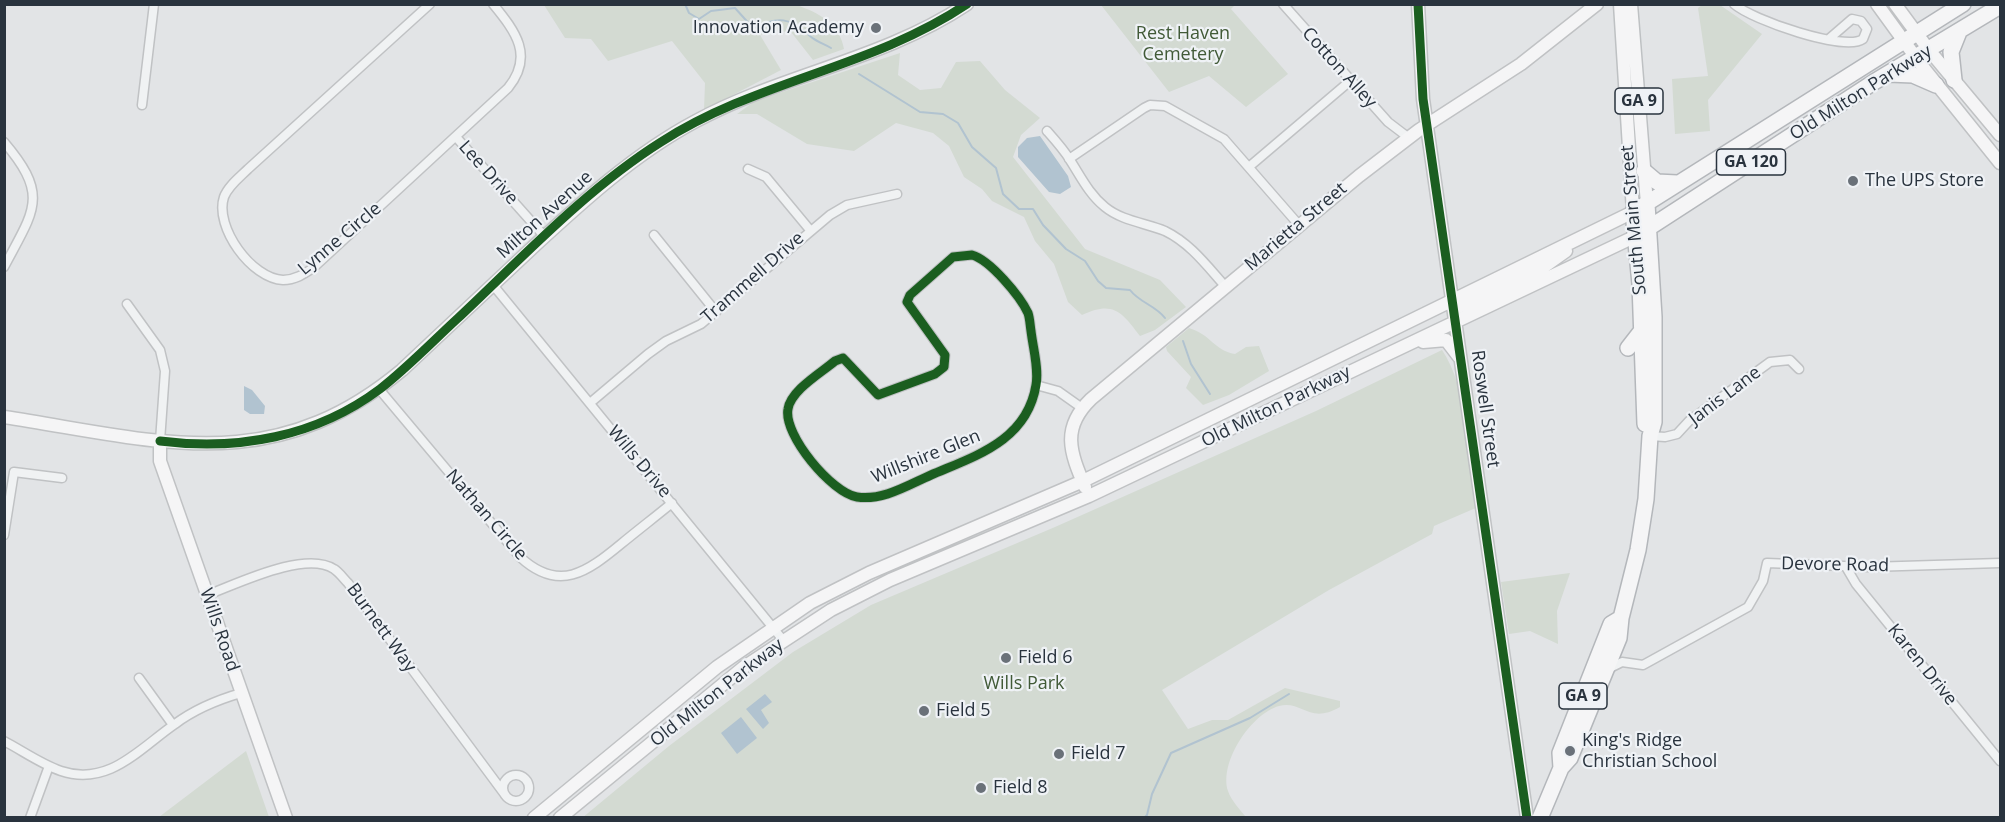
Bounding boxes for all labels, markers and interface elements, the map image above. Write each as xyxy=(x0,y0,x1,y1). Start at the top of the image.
place label: Innovation Academy xyxy=(693,17,864,39)
marker: Innovation Academy xyxy=(869,21,883,35)
park label: Rest Haven Cemetery xyxy=(1136,23,1230,66)
street label: Cotton Alley xyxy=(1297,23,1381,113)
street label: Old Milton Parkway xyxy=(1786,41,1936,145)
road number: GA 9 xyxy=(1615,88,1663,114)
street label: Lee Drive xyxy=(454,137,522,209)
street label: South Main Street xyxy=(1617,144,1651,296)
road number: GA 120 xyxy=(1716,149,1786,175)
street label: Milton Avenue xyxy=(493,167,597,263)
place label: The UPS Store xyxy=(1865,170,1984,192)
marker: The UPS Store xyxy=(1846,174,1860,188)
street label: Marietta Street xyxy=(1241,178,1351,276)
street label: Lynne Circle xyxy=(294,198,386,280)
street label: Trammell Drive xyxy=(697,228,809,328)
street label: Roswell Street xyxy=(1466,349,1504,469)
street label: Old Milton Parkway xyxy=(1198,362,1354,452)
street label: Janis Lane xyxy=(1685,362,1765,430)
street label: Wills Drive xyxy=(603,422,675,502)
street label: Willshire Glen xyxy=(868,425,984,489)
street label: Nathan Circle xyxy=(441,465,531,565)
street label: Devore Road xyxy=(1781,553,1889,577)
street label: Burnett Way xyxy=(342,579,420,677)
street label: Wills Road xyxy=(195,586,243,674)
street label: Karen Drive xyxy=(1883,620,1961,710)
street label: Old Milton Parkway xyxy=(646,634,788,752)
place label: Field 6 xyxy=(1018,647,1072,669)
marker: Field 6 xyxy=(999,651,1013,665)
park label: Wills Park xyxy=(983,673,1065,695)
road number: GA 9 xyxy=(1559,683,1607,709)
place label: Field 5 xyxy=(936,700,990,722)
marker: Field 5 xyxy=(917,704,931,718)
place label: King's Ridge Christian School xyxy=(1582,730,1717,772)
place label: Field 7 xyxy=(1071,743,1125,765)
marker: King's Ridge Christian School xyxy=(1563,744,1577,758)
marker: Field 7 xyxy=(1052,747,1066,761)
place label: Field 8 xyxy=(993,777,1047,799)
marker: Field 8 xyxy=(974,781,988,795)

